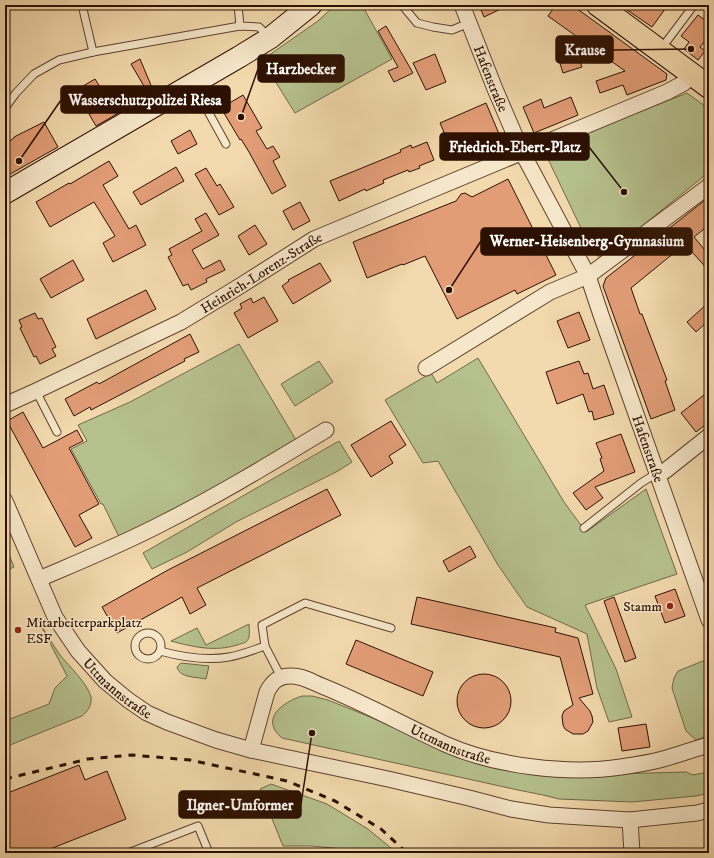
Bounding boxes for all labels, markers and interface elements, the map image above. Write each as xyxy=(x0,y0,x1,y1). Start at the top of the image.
callout: Krause xyxy=(556,36,613,63)
text: Krause xyxy=(565,41,606,60)
street label: Hafenstraße xyxy=(469,43,512,115)
callout: Harzbecker xyxy=(258,55,344,82)
text: Harzbecker xyxy=(266,60,336,79)
callout: Wasserschutzpolizei Riesa xyxy=(61,86,230,113)
text: Wasserschutzpolizei Riesa xyxy=(67,91,222,110)
callout: Friedrich-Ebert-Platz xyxy=(440,133,589,160)
text: Friedrich-Ebert-Platz xyxy=(449,138,582,157)
callout: Werner-Heisenberg-Gymnasium xyxy=(481,228,692,255)
street label: Heinrich-Lorenz-Straße xyxy=(197,229,325,318)
text: Werner-Heisenberg-Gymnasium xyxy=(489,232,685,251)
street label: Hafenstraße xyxy=(627,413,668,485)
place label: Stamm xyxy=(623,598,662,616)
marker: Stamm xyxy=(665,601,675,611)
place label: Mitarbeiterparkplatz ESF xyxy=(26,614,142,648)
marker: Mitarbeiterparkplatz ESF xyxy=(13,625,23,635)
street label: Uttmannstraße xyxy=(79,655,154,724)
street label: Uttmannstraße xyxy=(407,721,492,769)
callout: Ilgner-Umformer xyxy=(179,791,301,818)
text: Ilgner-Umformer xyxy=(187,796,294,815)

